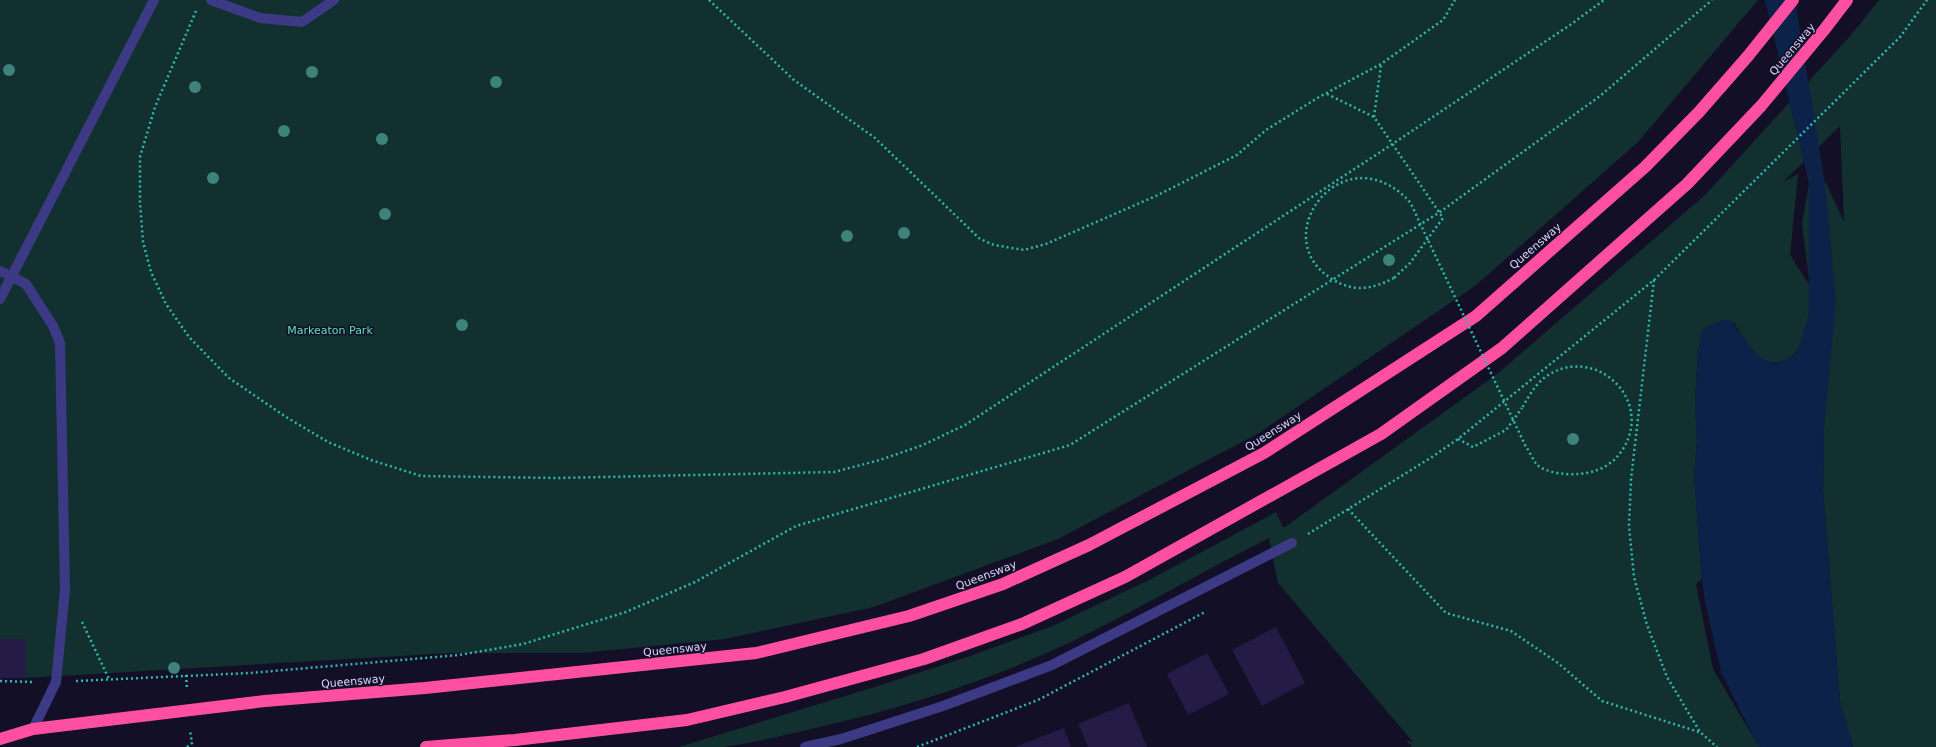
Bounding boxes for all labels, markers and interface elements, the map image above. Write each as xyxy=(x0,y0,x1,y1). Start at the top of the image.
street label: Queensway xyxy=(1767,20,1818,78)
street label: Queensway xyxy=(1507,220,1564,272)
park label: Markeaton Park xyxy=(287,324,373,337)
street label: Queensway xyxy=(1243,409,1304,454)
street label: Queensway xyxy=(954,558,1019,593)
street label: Queensway xyxy=(642,640,708,659)
street label: Queensway xyxy=(321,672,386,691)

